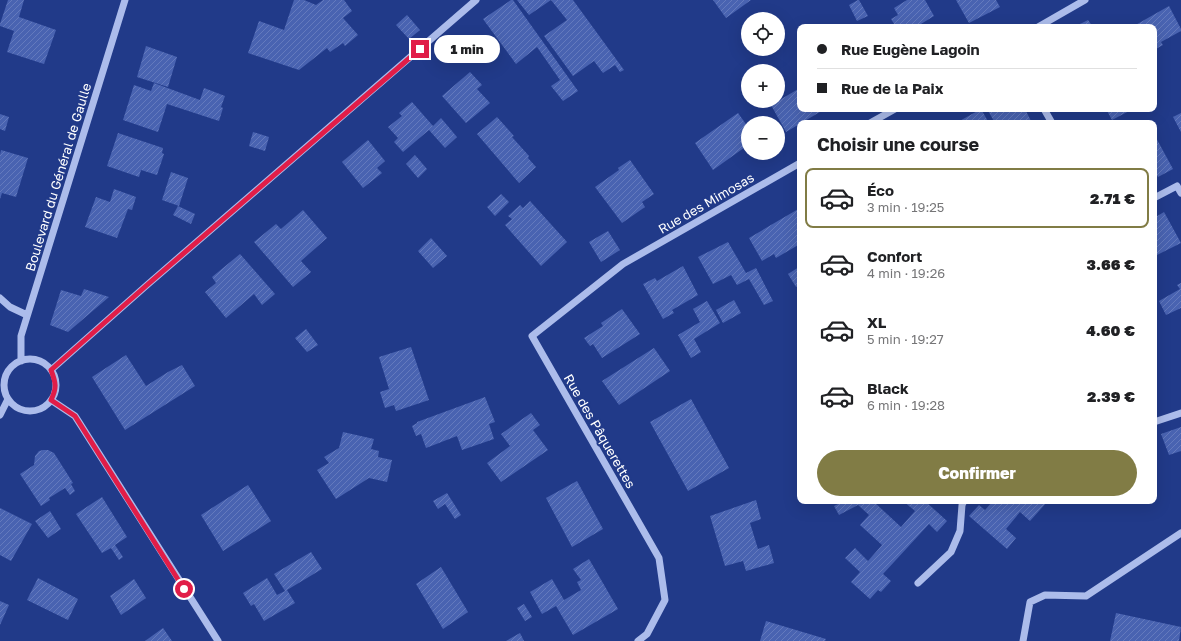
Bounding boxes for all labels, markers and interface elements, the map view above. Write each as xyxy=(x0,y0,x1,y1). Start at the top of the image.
map controls xyxy=(741,12,785,160)
button: locate xyxy=(741,12,785,56)
callout: 1 min xyxy=(434,35,500,63)
route end xyxy=(411,40,429,58)
text: Rue Eugène Lagoin xyxy=(841,40,980,58)
text: 1 min xyxy=(450,41,484,57)
button: + xyxy=(741,64,785,108)
text: Rue de la Paix xyxy=(841,79,943,97)
street label: Boulevard du Général de Gaulle xyxy=(22,81,94,273)
button: − xyxy=(741,116,785,160)
text: Choisir une course xyxy=(817,133,979,155)
street label: Rue des Mimosas xyxy=(655,169,757,237)
icon: car xyxy=(819,180,855,216)
text: Éco xyxy=(867,181,894,199)
text: 2.71 € xyxy=(1090,189,1135,207)
text: 3 min · 19:25 xyxy=(867,199,944,215)
icon: car xyxy=(819,246,855,282)
text: Confort xyxy=(867,247,922,265)
text: 3.66 € xyxy=(1087,255,1135,273)
text: 4 min · 19:26 xyxy=(867,265,945,281)
icon: car xyxy=(819,312,855,348)
text: XL xyxy=(867,313,886,331)
text: 4.60 € xyxy=(1086,321,1135,339)
text: 5 min · 19:27 xyxy=(867,331,944,347)
street label: Rue des Pâquerettes xyxy=(561,371,639,491)
icon: car xyxy=(819,378,855,414)
text: Black xyxy=(867,379,909,397)
text: 2.39 € xyxy=(1087,387,1135,405)
text: 6 min · 19:28 xyxy=(867,397,945,413)
button: Confirmer xyxy=(817,450,1137,496)
route start xyxy=(175,580,193,598)

